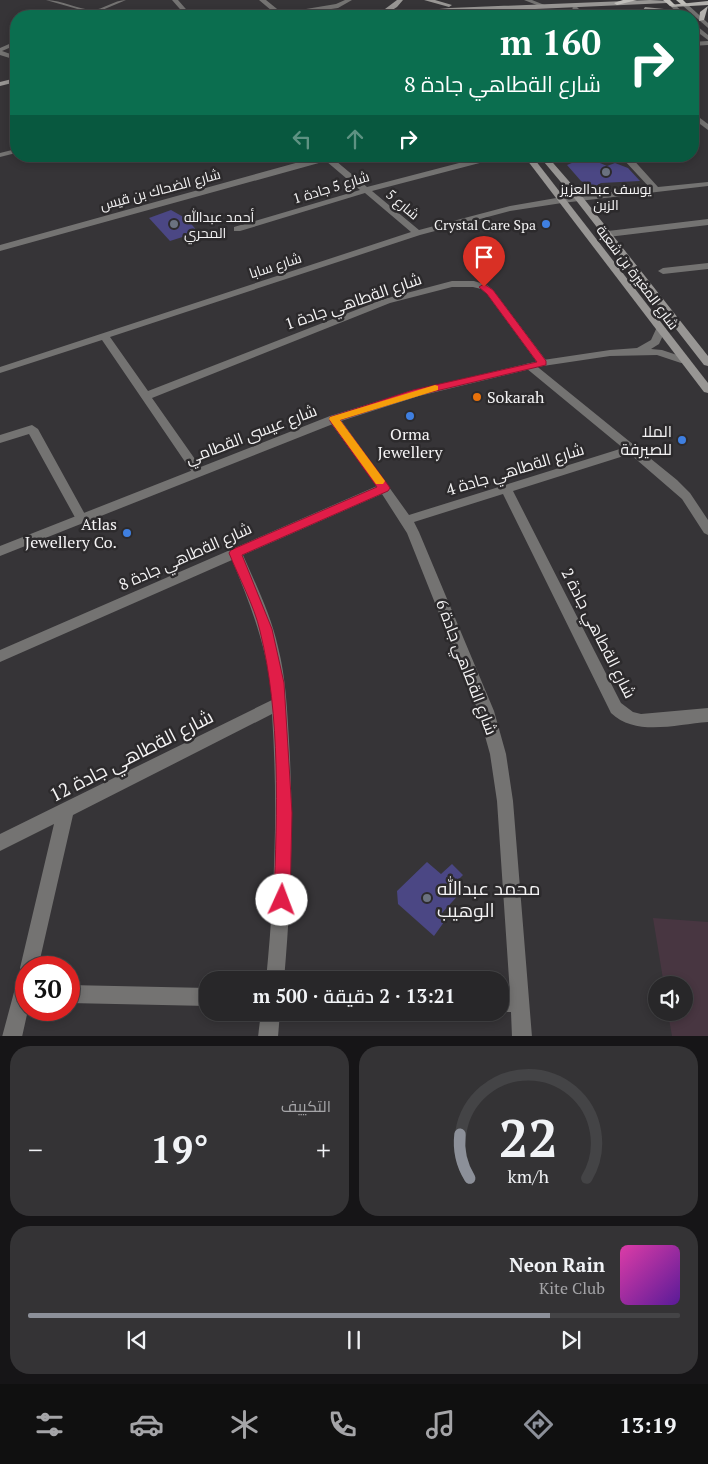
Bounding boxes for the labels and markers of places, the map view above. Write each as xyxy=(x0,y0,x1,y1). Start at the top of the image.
marker: يوسف عبدالعزيز الزبن xyxy=(600,166,612,178)
place label: يوسف عبدالعزيز الزبن xyxy=(559,179,652,214)
place label: أحمد عبدالله المحري xyxy=(184,207,255,245)
place label: Crystal Care Spa xyxy=(434,215,536,234)
marker: أحمد عبدالله المحري xyxy=(168,218,180,230)
marker: Crystal Care Spa xyxy=(540,218,552,230)
pin xyxy=(463,236,505,287)
place label: Sokarah xyxy=(487,386,545,408)
marker: Sokarah xyxy=(471,391,483,403)
marker: Orma Jewellery xyxy=(404,410,416,422)
place label: الملا للصيرفة xyxy=(621,420,672,460)
place label: Orma Jewellery xyxy=(377,423,444,463)
marker: الملا للصيرفة xyxy=(676,434,688,446)
place label: Atlas Jewellery Co. xyxy=(25,513,117,553)
marker: Atlas Jewellery Co. xyxy=(121,527,133,539)
place label: محمد عبدالله الوهيب xyxy=(437,875,540,922)
marker: محمد عبدالله الوهيب xyxy=(421,892,433,904)

